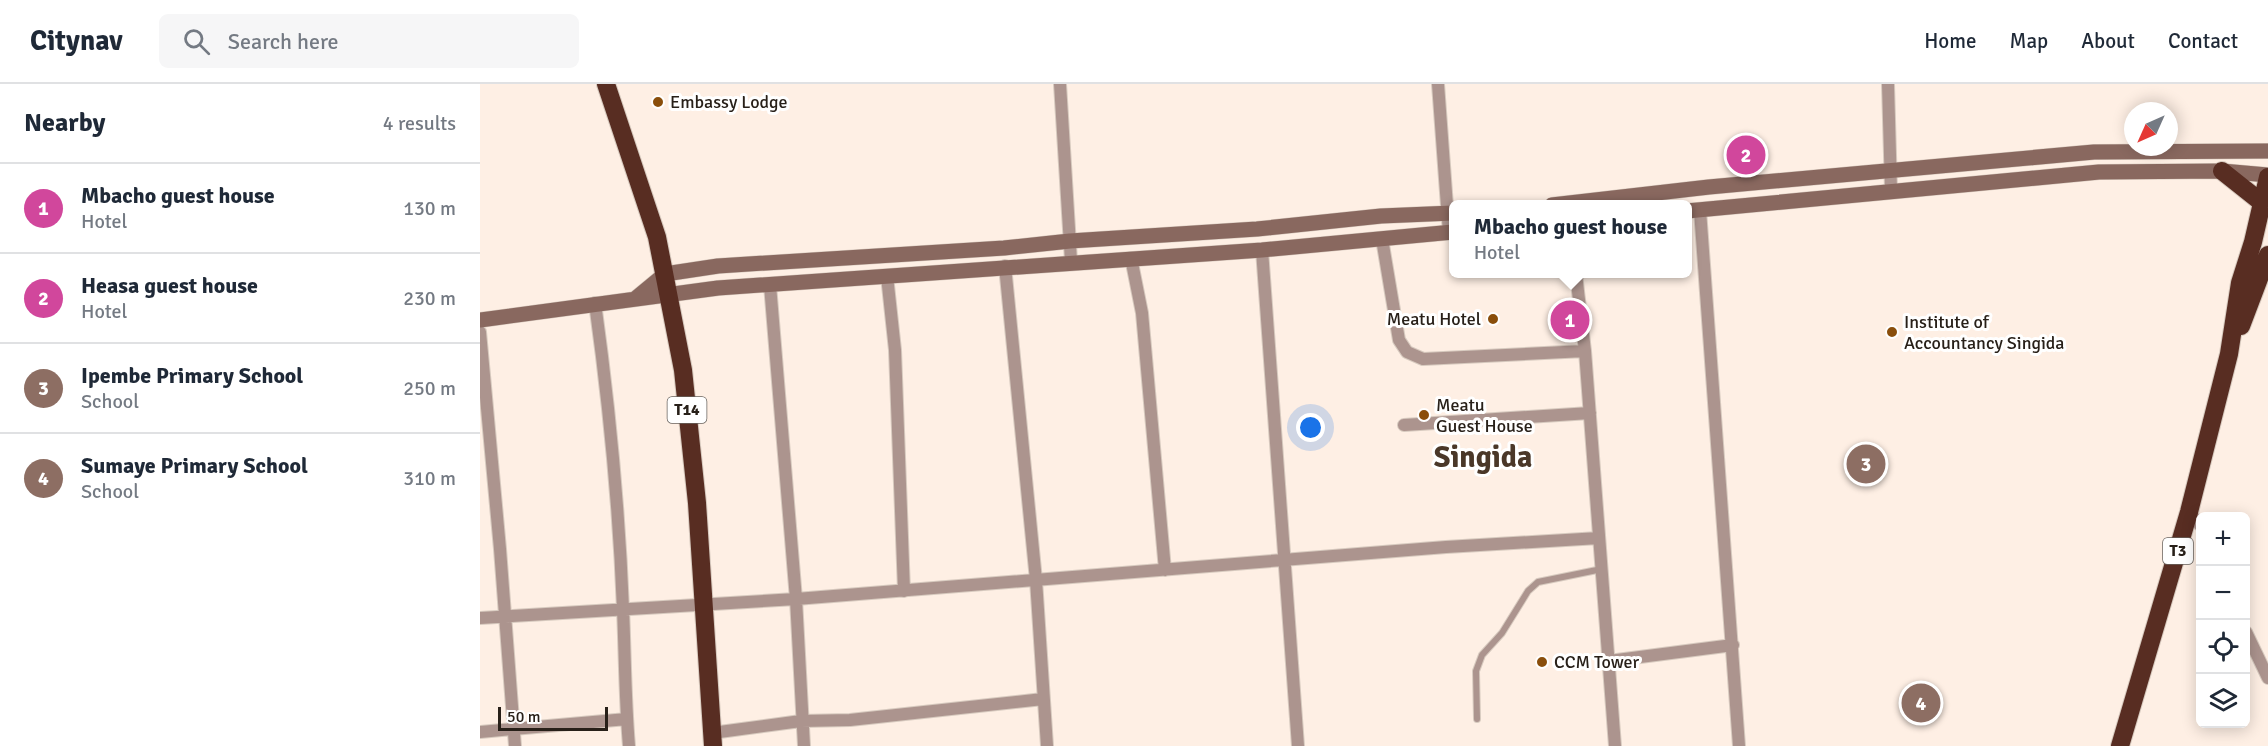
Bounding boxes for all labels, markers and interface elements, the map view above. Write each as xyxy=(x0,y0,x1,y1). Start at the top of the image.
search box xyxy=(159,14,579,68)
text: Citynav xyxy=(30,24,123,58)
icon: search xyxy=(180,25,213,58)
text: Search here xyxy=(228,28,339,55)
text: Home xyxy=(1924,28,1977,54)
text: Map xyxy=(2010,28,2048,54)
text: About xyxy=(2081,28,2135,54)
text: Contact xyxy=(2168,28,2238,54)
place label: Embassy Lodge xyxy=(670,91,788,113)
marker: Embassy Lodge xyxy=(651,95,665,109)
north arrow xyxy=(2124,102,2178,156)
text: Nearby xyxy=(24,107,105,139)
text: 4 results xyxy=(383,111,456,136)
pin: 2 xyxy=(1726,132,1766,178)
text: Mbacho guest house xyxy=(81,182,275,209)
text: 1 xyxy=(38,196,49,221)
text: 130 m xyxy=(403,196,456,221)
popup xyxy=(1449,200,1692,278)
text: Hotel xyxy=(81,209,127,234)
text: Mbacho guest house xyxy=(1474,213,1667,240)
text: Hotel xyxy=(1474,240,1520,265)
text: Heasa guest house xyxy=(81,272,258,299)
text: 2 xyxy=(38,286,49,311)
text: 230 m xyxy=(403,286,456,311)
pin: 1 xyxy=(1550,298,1590,342)
text: Hotel xyxy=(81,299,127,324)
place label: Meatu Hotel xyxy=(1387,308,1481,330)
place label: Institute of Accountancy Singida xyxy=(1904,311,2064,354)
marker: Meatu Hotel xyxy=(1486,312,1500,326)
marker: Institute of Accountancy Singida xyxy=(1885,325,1899,339)
text: Ipembe Primary School xyxy=(81,362,303,389)
text: 3 xyxy=(38,376,49,401)
text: 250 m xyxy=(403,376,456,401)
text: School xyxy=(81,389,139,414)
place label: Meatu Guest House xyxy=(1436,394,1533,437)
road number: T14 xyxy=(668,397,706,423)
marker: Meatu Guest House xyxy=(1417,408,1431,422)
your location xyxy=(1296,413,1325,442)
district label: Singida xyxy=(1434,439,1532,476)
pin: 3 xyxy=(1846,442,1886,487)
text: Sumaye Primary School xyxy=(81,452,308,479)
text: 4 xyxy=(38,466,49,491)
text: 310 m xyxy=(403,466,456,491)
text: School xyxy=(81,479,139,504)
map controls xyxy=(2196,512,2250,728)
button: + xyxy=(2196,512,2250,566)
road number: T3 xyxy=(2163,538,2193,564)
button: − xyxy=(2196,566,2250,620)
button: locate xyxy=(2196,620,2250,674)
place label: CCM Tower xyxy=(1554,651,1639,673)
marker: CCM Tower xyxy=(1535,655,1549,669)
button: layers xyxy=(2196,674,2250,728)
pin: 4 xyxy=(1902,680,1940,726)
scale bar xyxy=(498,704,608,732)
text: 50 m xyxy=(507,707,541,727)

